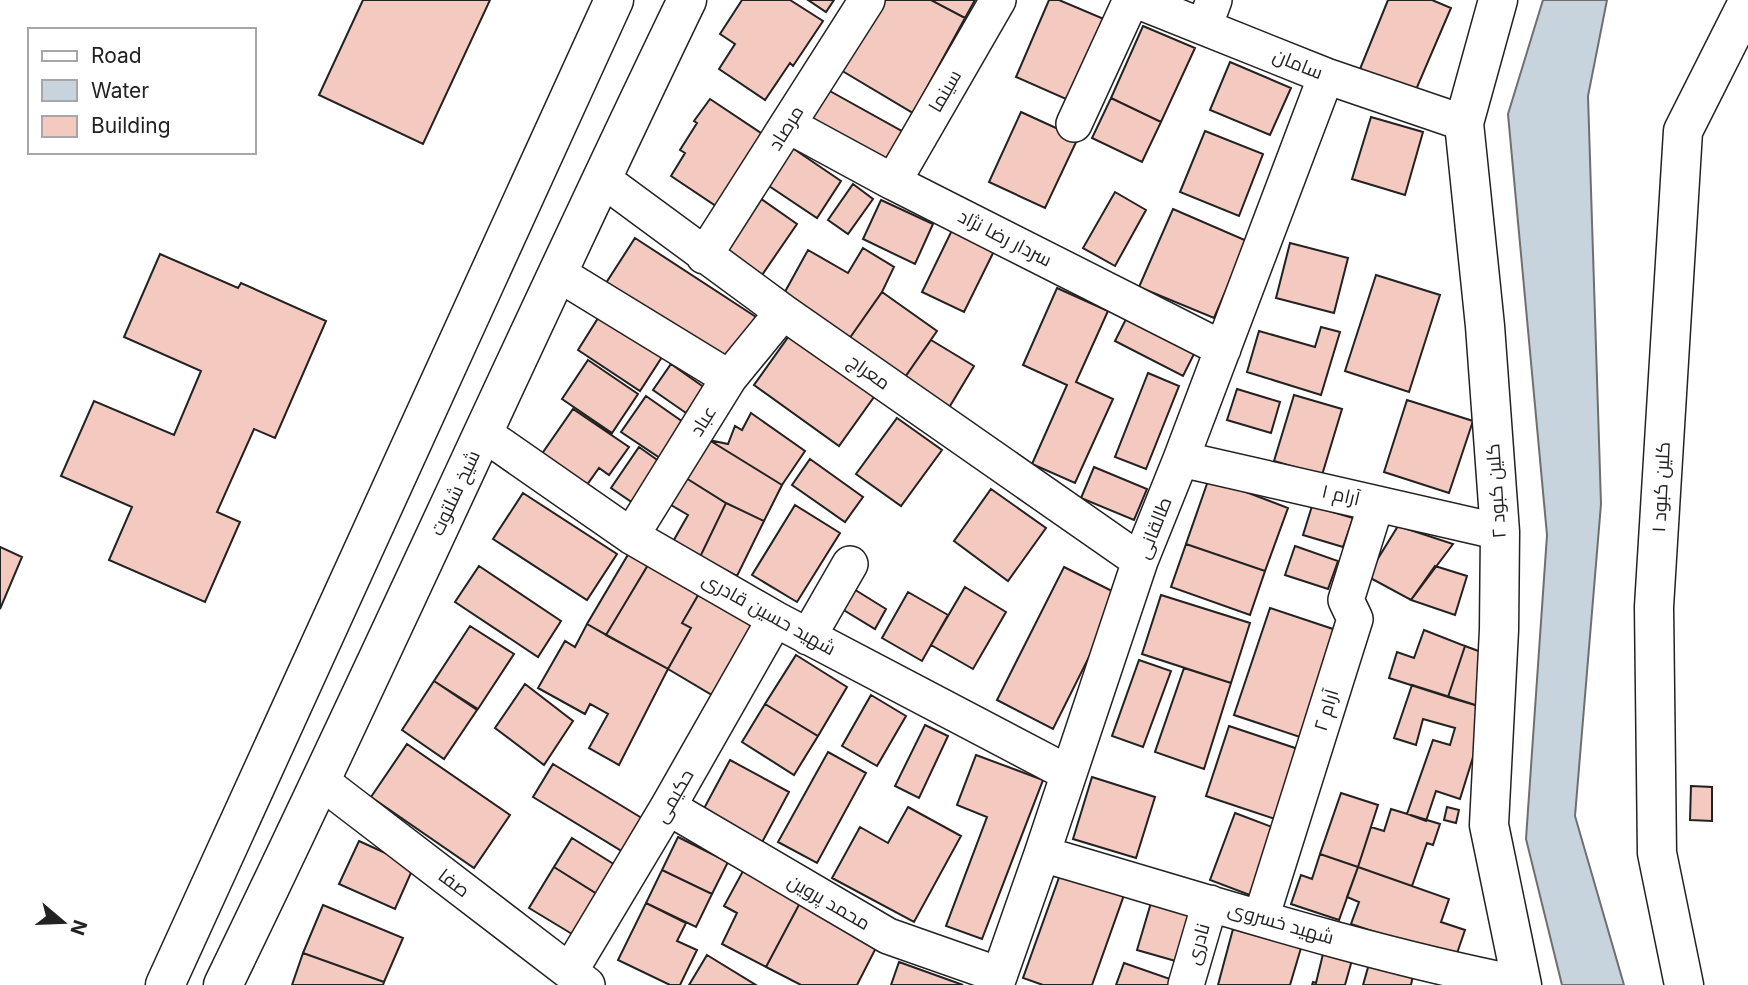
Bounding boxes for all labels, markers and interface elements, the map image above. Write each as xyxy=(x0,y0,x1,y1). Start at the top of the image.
legend xyxy=(28,28,256,154)
text: Road xyxy=(91,43,142,68)
street label: سامان xyxy=(1270,44,1326,84)
street label: سینما xyxy=(924,66,966,116)
text: Water xyxy=(91,78,149,103)
street label: مرصاد xyxy=(763,101,809,155)
text: Building xyxy=(91,113,171,138)
street label: سردار رضا نژاد xyxy=(954,205,1056,271)
street label: معراج xyxy=(842,349,894,396)
street label: عباد xyxy=(685,401,721,441)
street label: کلین کبود ۱ xyxy=(1647,441,1675,533)
street label: کلین کبود ۲ xyxy=(1481,443,1511,539)
street label: شیخ شلتوت xyxy=(425,447,487,540)
street label: آرام ۱ xyxy=(1319,479,1362,512)
street label: طالقانی xyxy=(1131,494,1177,562)
street label: شهید حسین قادری xyxy=(698,568,840,660)
street label: آرام ۲ xyxy=(1309,686,1345,734)
street label: حکیمی xyxy=(649,765,699,827)
street label: صفا xyxy=(434,864,474,902)
street label: محمد پروین xyxy=(783,869,874,936)
north arrow xyxy=(28,887,98,957)
street label: شهید خسروی xyxy=(1225,897,1337,949)
text: N xyxy=(65,917,92,938)
street label: نادری xyxy=(1181,921,1215,967)

